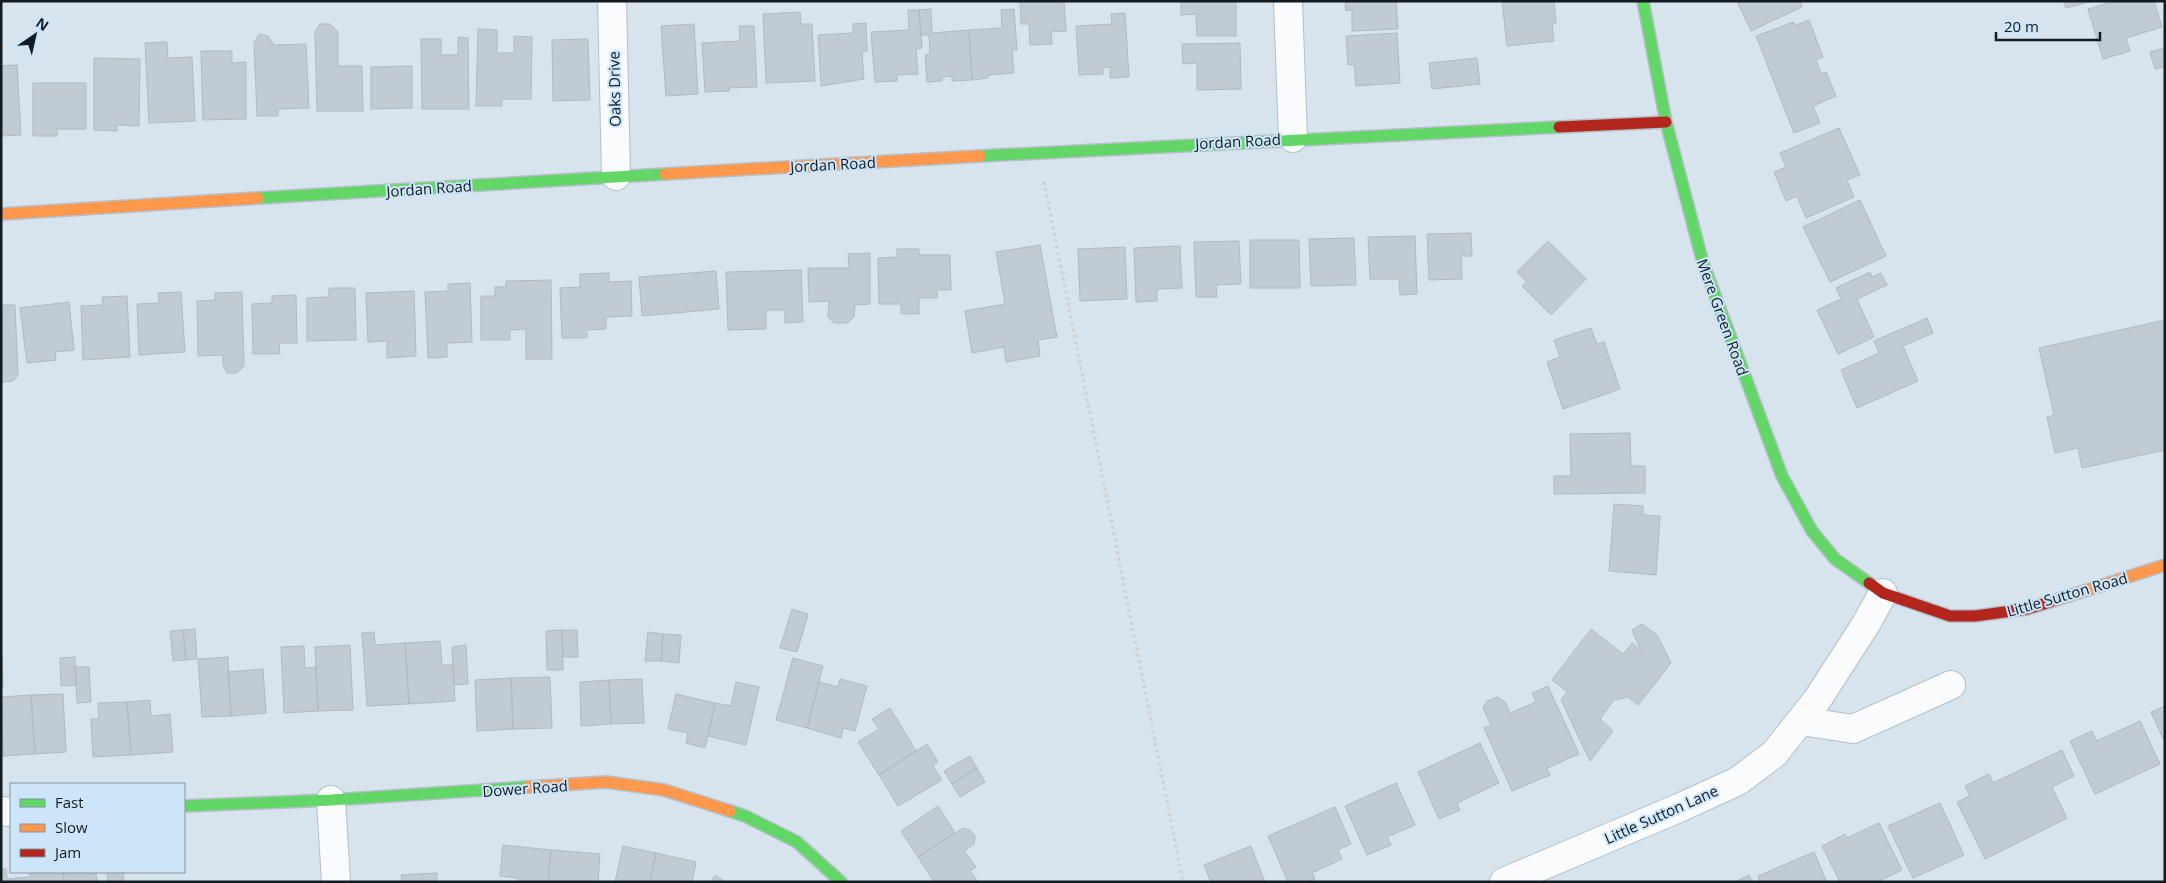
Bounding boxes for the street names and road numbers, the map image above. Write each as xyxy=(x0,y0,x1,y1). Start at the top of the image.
street label: Oaks Drive xyxy=(603,51,625,127)
street label: Jordan Road xyxy=(1193,129,1281,153)
street label: Jordan Road xyxy=(788,152,876,176)
street label: Jordan Road xyxy=(384,175,472,201)
street label: Mere Green Road xyxy=(1693,256,1753,378)
street label: Little Sutton Road xyxy=(2004,567,2130,621)
street label: Dower Road xyxy=(482,775,568,801)
street label: Little Sutton Lane xyxy=(1601,780,1721,848)

